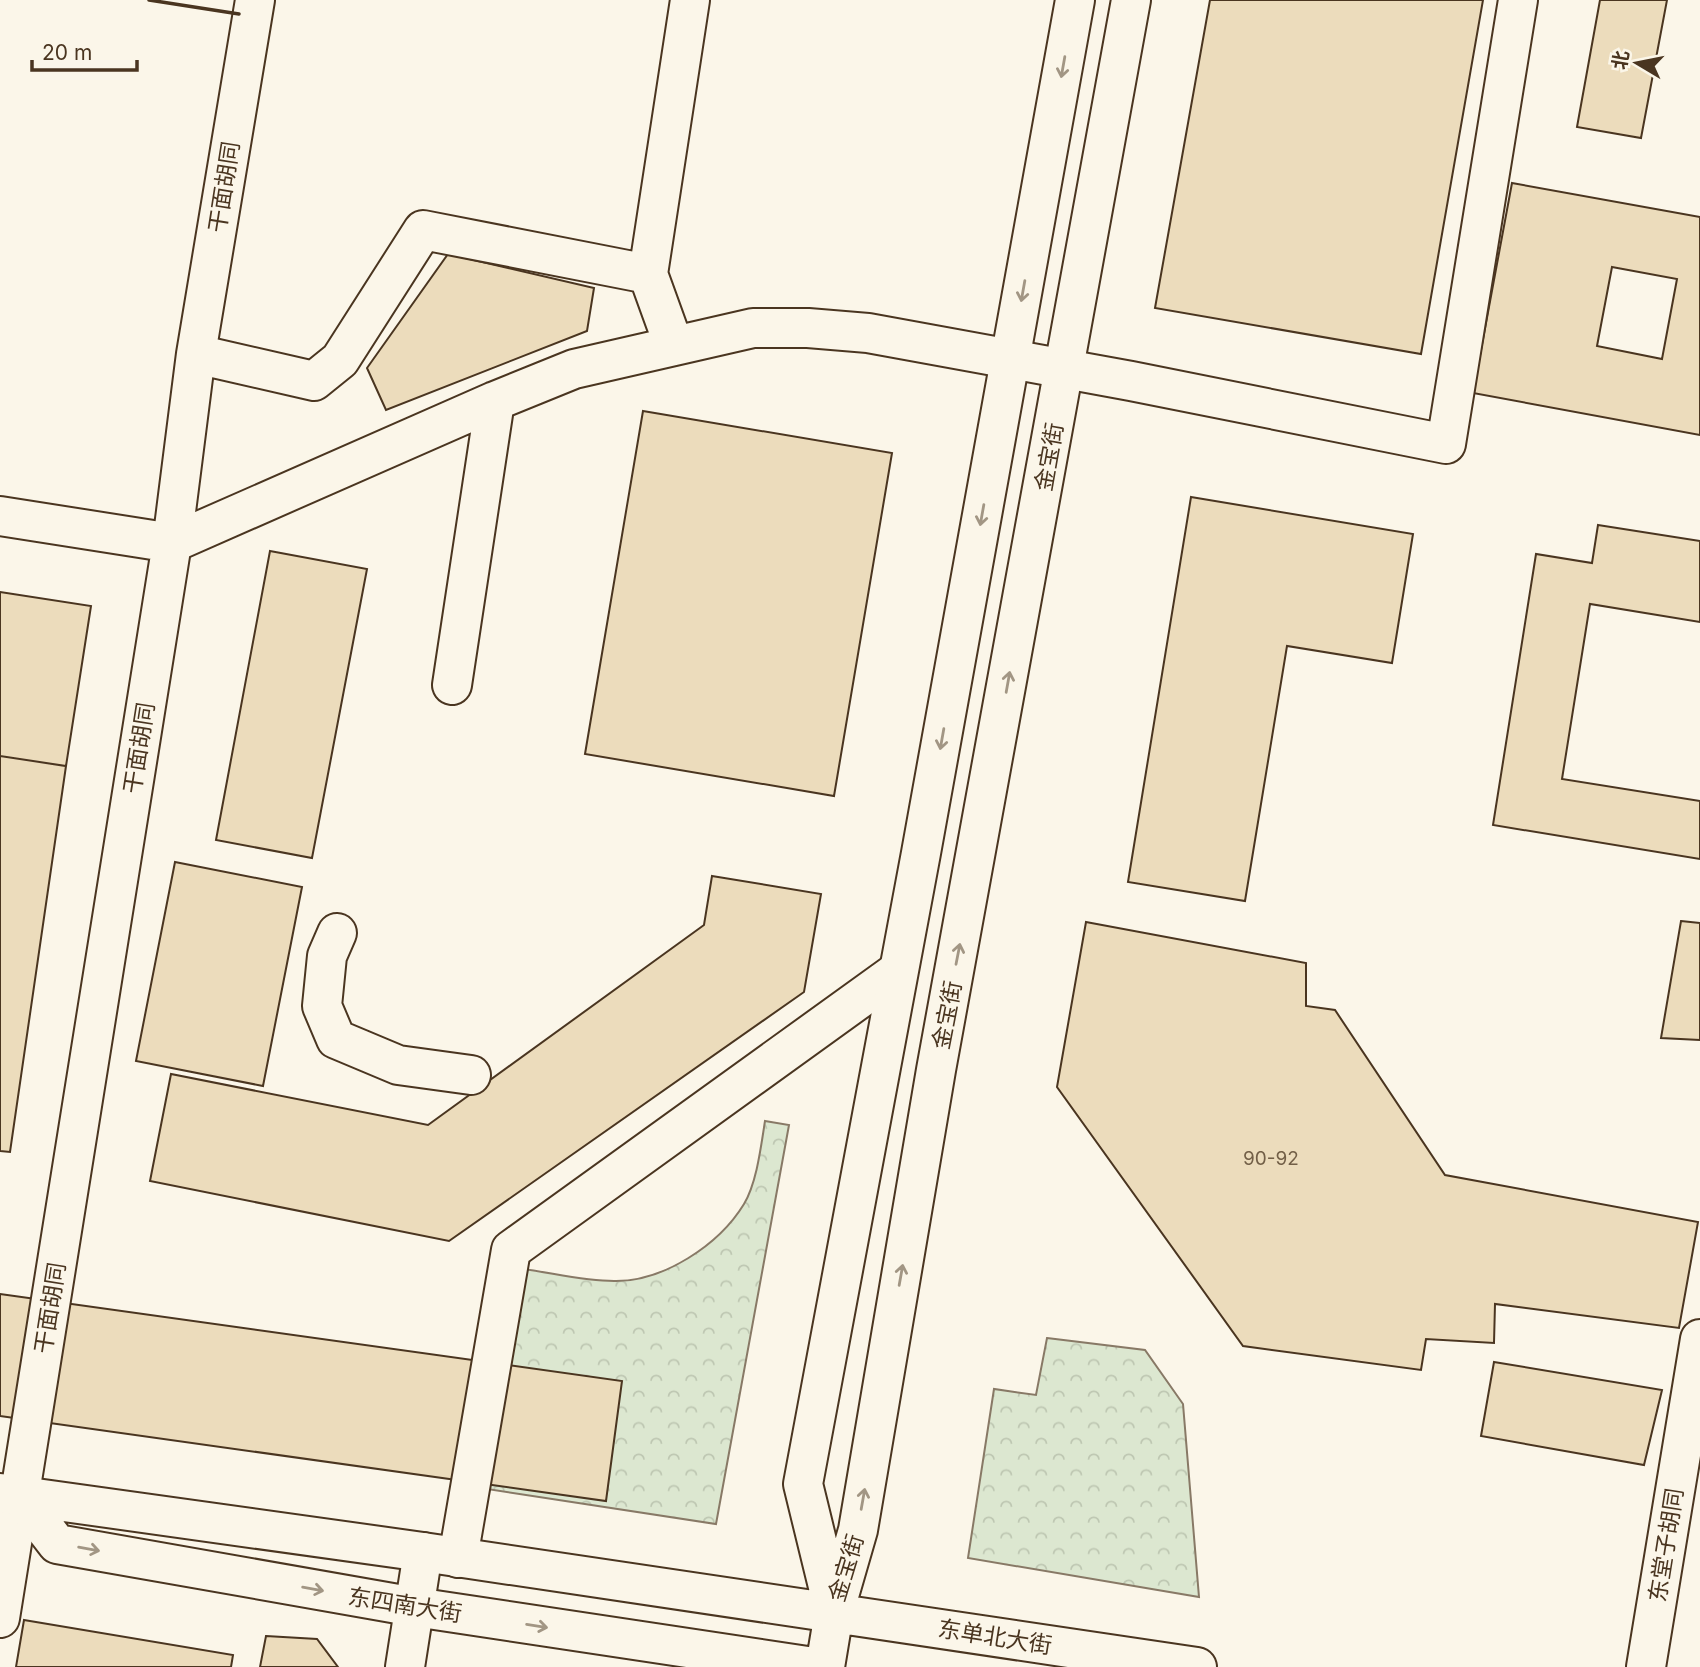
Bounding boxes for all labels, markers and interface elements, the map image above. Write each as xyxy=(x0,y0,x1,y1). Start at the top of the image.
scale bar xyxy=(32,28,136,72)
north arrow xyxy=(1602,28,1672,98)
text: 20 m xyxy=(42,40,92,65)
text: 北 xyxy=(1608,49,1634,71)
one-way arrow xyxy=(1056,55,1069,78)
street label: 干面胡同 xyxy=(203,139,245,235)
one-way arrow xyxy=(1016,279,1029,302)
street label: 金宝街 xyxy=(1029,421,1069,493)
one-way arrow xyxy=(975,503,989,526)
one-way arrow xyxy=(1002,672,1015,694)
street label: 干面胡同 xyxy=(118,700,160,796)
one-way arrow xyxy=(935,727,948,750)
one-way arrow xyxy=(952,943,966,966)
street label: 金宝街 xyxy=(927,978,967,1052)
house number: 90-92 xyxy=(1243,1147,1299,1170)
street label: 干面胡同 xyxy=(29,1260,71,1356)
one-way arrow xyxy=(895,1264,909,1287)
street label: 东堂子胡同 xyxy=(1643,1486,1689,1604)
one-way arrow xyxy=(857,1488,870,1511)
street label: 金宝街 xyxy=(823,1531,869,1605)
one-way arrow xyxy=(77,1543,100,1557)
street label: 东四南大街 xyxy=(346,1582,464,1628)
one-way arrow xyxy=(301,1583,324,1596)
street label: 东单北大街 xyxy=(936,1614,1054,1660)
one-way arrow xyxy=(525,1619,548,1632)

